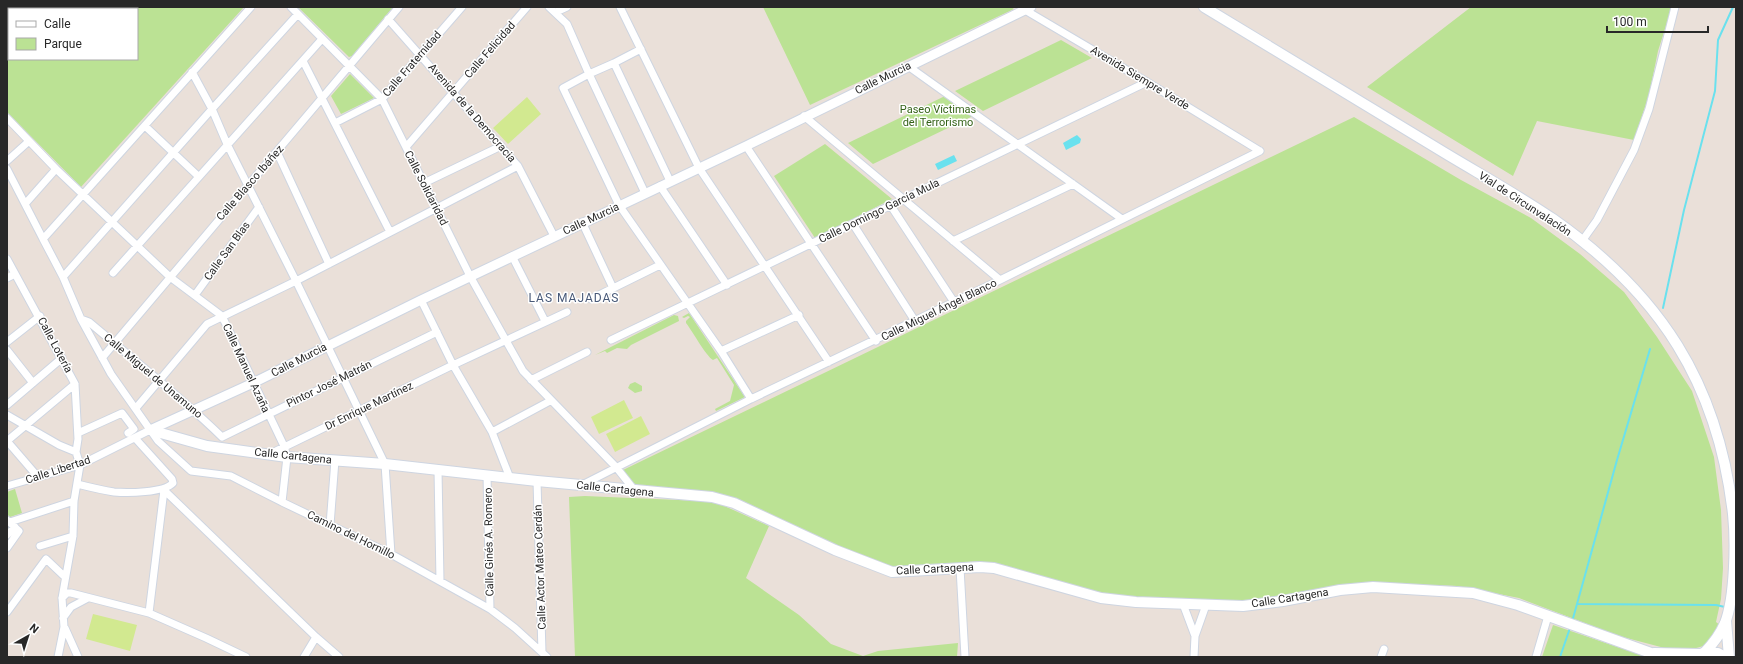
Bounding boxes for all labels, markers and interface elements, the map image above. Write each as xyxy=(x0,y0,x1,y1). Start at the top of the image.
legend xyxy=(8,8,138,60)
scale bar xyxy=(1607,8,1708,34)
text: 100 m xyxy=(1613,15,1647,29)
text: Calle xyxy=(44,17,71,31)
street label: Calle Felicidad xyxy=(462,19,518,81)
street label: Calle Fraternidad xyxy=(380,28,444,100)
text: Parque xyxy=(44,37,82,51)
street label: Avenida Siempre Verde xyxy=(1088,43,1192,113)
street label: Calle Murcia xyxy=(853,59,913,97)
street label: Avenida de la Democracia xyxy=(426,61,518,165)
park label: Paseo Víctimas del Terrorismo xyxy=(900,103,977,129)
street label: Calle Blasco Ibáñez xyxy=(214,142,287,223)
street label: Calle Solidaridad xyxy=(402,148,450,228)
street label: Vial de Circunvalación xyxy=(1476,169,1574,239)
street label: Calle Domingo García Mula xyxy=(816,176,942,246)
street label: Calle Murcia xyxy=(561,200,621,238)
street label: Calle San Blas xyxy=(201,219,253,283)
street label: Calle Miguel Ángel Blanco xyxy=(879,276,999,344)
district label: LAS MAJADAS xyxy=(529,291,619,305)
street label: Calle Lotería xyxy=(35,315,75,375)
street label: Calle Manuel Azaña xyxy=(220,321,272,415)
street label: Calle Miguel de Unamuno xyxy=(101,331,205,421)
street label: Calle Murcia xyxy=(269,340,329,380)
street label: Pintor José Matrán xyxy=(284,358,374,410)
street label: Dr Enrique Martínez xyxy=(323,379,416,433)
street label: Calle Cartagena xyxy=(254,445,332,467)
street label: Calle Libertad xyxy=(24,453,92,487)
street label: Calle Cartagena xyxy=(576,478,654,500)
street label: Calle Ginés A. Romero xyxy=(482,488,496,596)
street label: Calle Actor Mateo Cerdán xyxy=(531,504,549,630)
street label: Camino del Hornillo xyxy=(305,508,397,562)
street label: Calle Cartagena xyxy=(896,560,974,578)
street label: Calle Cartagena xyxy=(1251,585,1329,611)
north arrow xyxy=(8,616,48,656)
text: N xyxy=(27,621,41,636)

